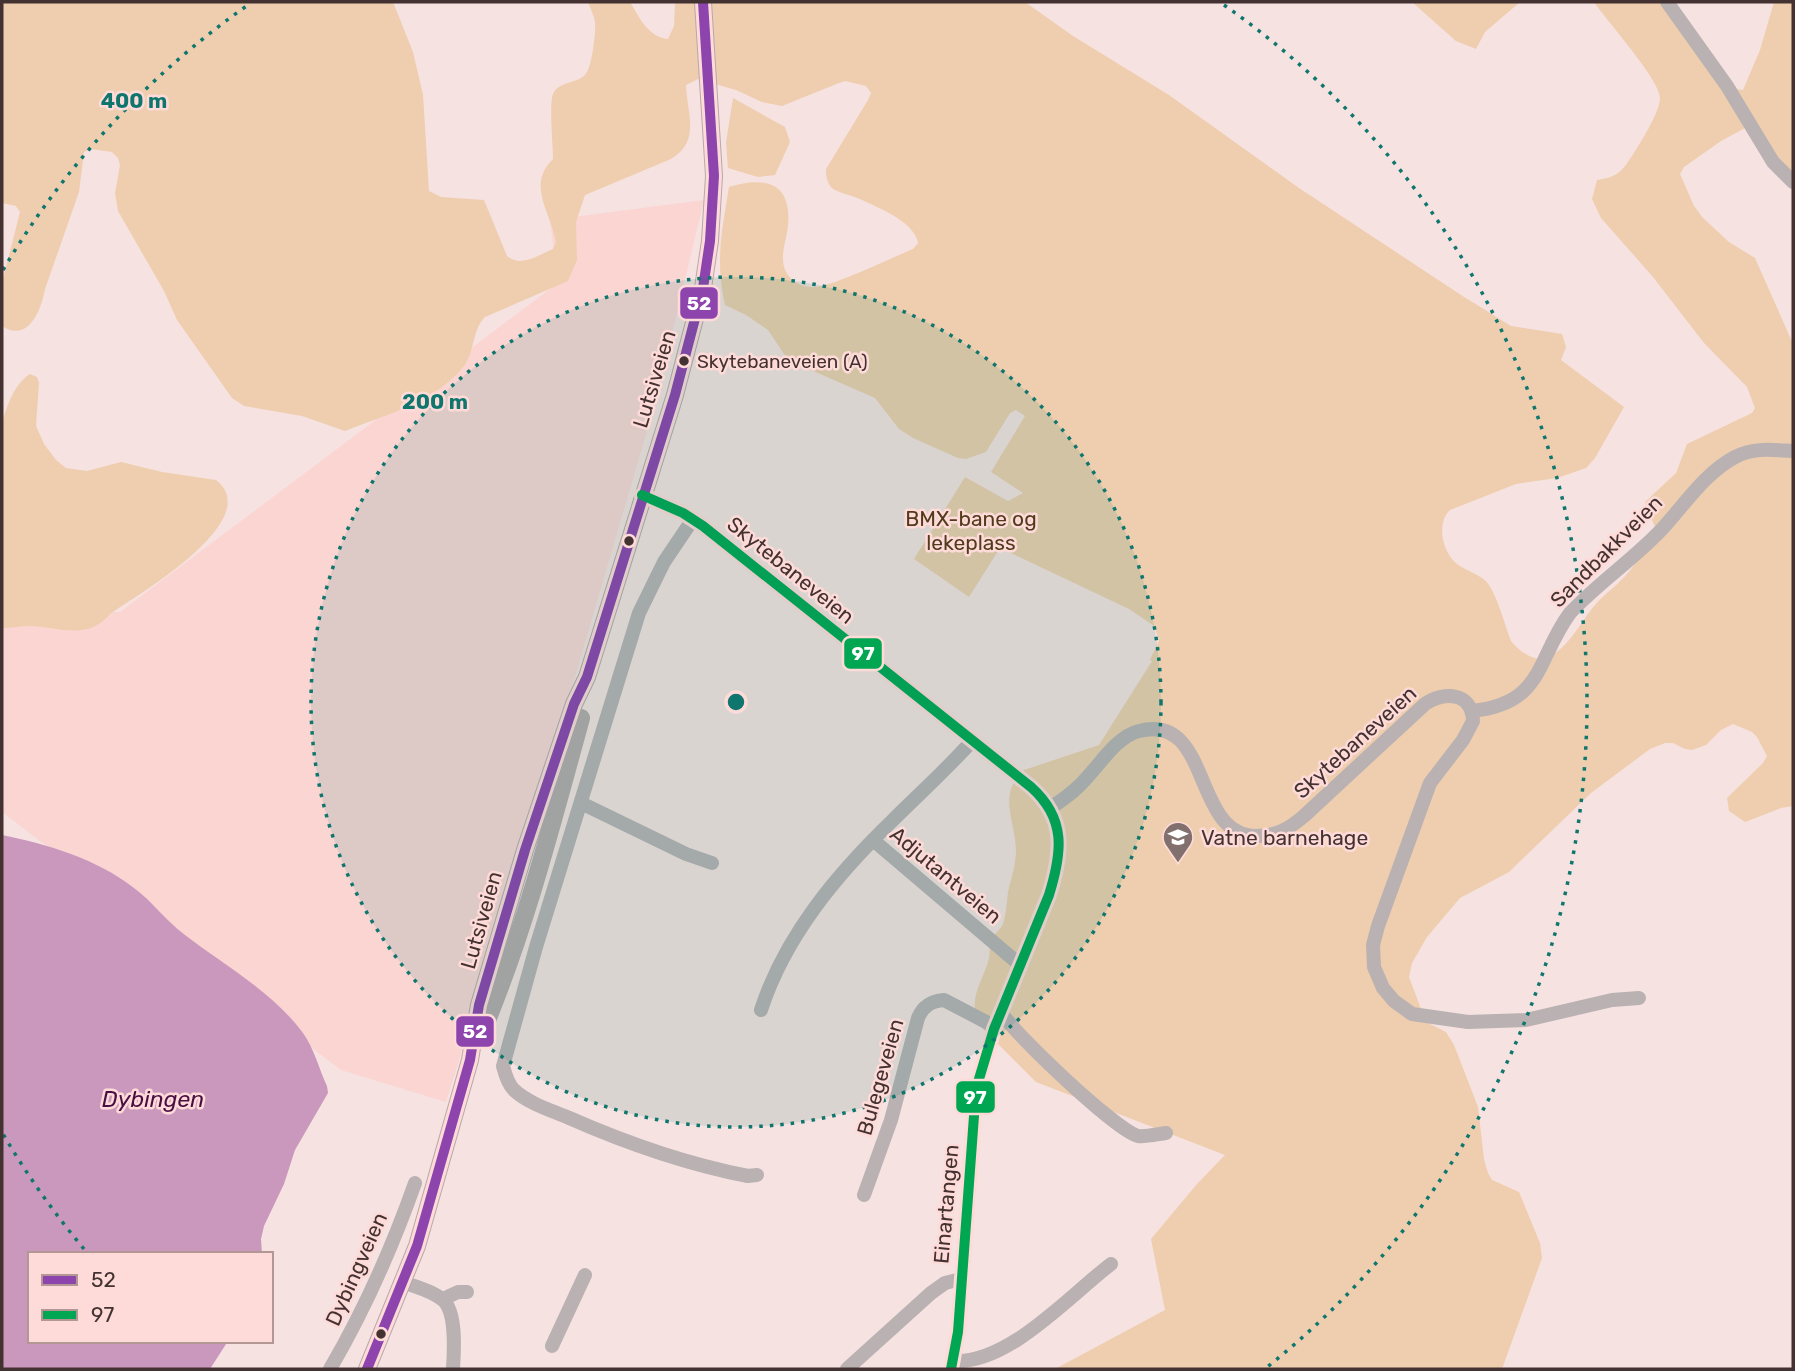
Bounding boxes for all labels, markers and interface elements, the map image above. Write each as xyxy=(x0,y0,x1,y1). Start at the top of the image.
text: 400 m xyxy=(101,88,167,113)
line badge: 52 xyxy=(679,286,719,320)
text: 52 xyxy=(687,292,711,315)
street label: Lutsiveien xyxy=(627,327,681,431)
place label: Skytebaneveien (A) xyxy=(697,350,868,373)
marker: Skytebaneveien (A) xyxy=(677,354,691,368)
text: 200 m xyxy=(402,389,468,414)
street label: Sandbakkveien xyxy=(1545,490,1667,612)
park label: BMX-bane og lekeplass xyxy=(905,506,1037,555)
street label: Skytebaneveien xyxy=(722,511,860,629)
unlabelled marker xyxy=(622,534,636,548)
line badge: 97 xyxy=(843,637,883,670)
text: 97 xyxy=(851,642,875,665)
street label: Skytebaneveien xyxy=(1289,680,1421,804)
centre of rings xyxy=(724,690,748,714)
school or university icon: Vatne barnehage xyxy=(1161,820,1195,864)
street label: Adjutantveien xyxy=(885,821,1007,929)
place label: Vatne barnehage xyxy=(1201,825,1368,850)
street label: Lutsiveien xyxy=(455,868,507,972)
line badge: 52 xyxy=(455,1015,495,1048)
street label: Bulegeveien xyxy=(851,1016,909,1138)
text: 52 xyxy=(463,1020,487,1043)
line badge: 97 xyxy=(955,1080,996,1114)
water label: Dybingen xyxy=(102,1085,204,1113)
text: 97 xyxy=(963,1086,987,1109)
street label: Einartangen xyxy=(928,1143,964,1265)
street label: Dybingveien xyxy=(320,1208,392,1330)
legend xyxy=(28,1252,273,1343)
text: 52 xyxy=(91,1267,116,1292)
text: 97 xyxy=(91,1302,114,1327)
unlabelled marker xyxy=(374,1327,388,1341)

